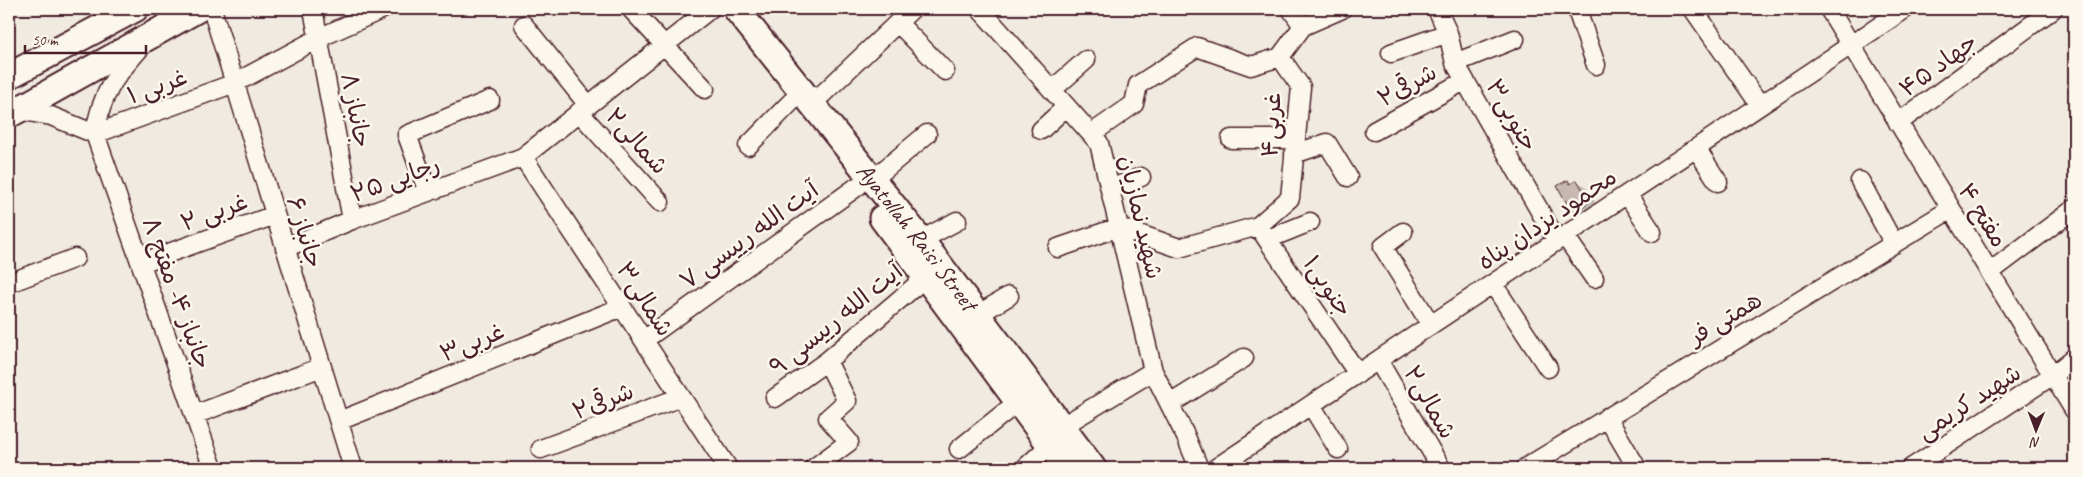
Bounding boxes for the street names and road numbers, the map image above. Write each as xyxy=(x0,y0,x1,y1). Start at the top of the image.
street label: جهاد ۴۵ xyxy=(1893,27,1983,103)
street label: شرقی۲ xyxy=(1372,57,1442,113)
street label: غربی ۱ xyxy=(123,61,191,111)
street label: جانباز ۸ xyxy=(334,70,378,150)
street label: جنوبی۳ xyxy=(1479,74,1545,157)
street label: غربی۴ xyxy=(1254,92,1288,158)
street label: شمالی۲ xyxy=(599,101,675,181)
street label: رجایی ۲۵ xyxy=(346,149,444,209)
street label: شهید نمازیان xyxy=(1112,152,1170,282)
street label: Ayatollah Raisi Street xyxy=(850,157,986,319)
street label: محمود یزدان پناه xyxy=(1472,161,1622,277)
street label: آیت الله رییسی ۷ xyxy=(674,174,825,296)
street label: مفتح ۴ xyxy=(1951,177,2014,253)
street label: غربی ۲ xyxy=(176,186,252,238)
street label: جانباز ۶ xyxy=(280,193,330,271)
street label: جانباز ۴- مفتح ۸ xyxy=(135,213,218,373)
street label: جنوبی۱ xyxy=(1296,250,1359,323)
street label: آیت الله رییسی ۹ xyxy=(763,255,910,382)
street label: شمالی۳ xyxy=(610,256,680,342)
street label: همتی فر xyxy=(1681,284,1767,353)
street label: غربی۳ xyxy=(435,316,509,368)
street label: شهید کریمی xyxy=(1911,357,2027,447)
street label: شمالی۲ xyxy=(1397,360,1463,444)
street label: شرقی۲ xyxy=(568,376,638,426)

